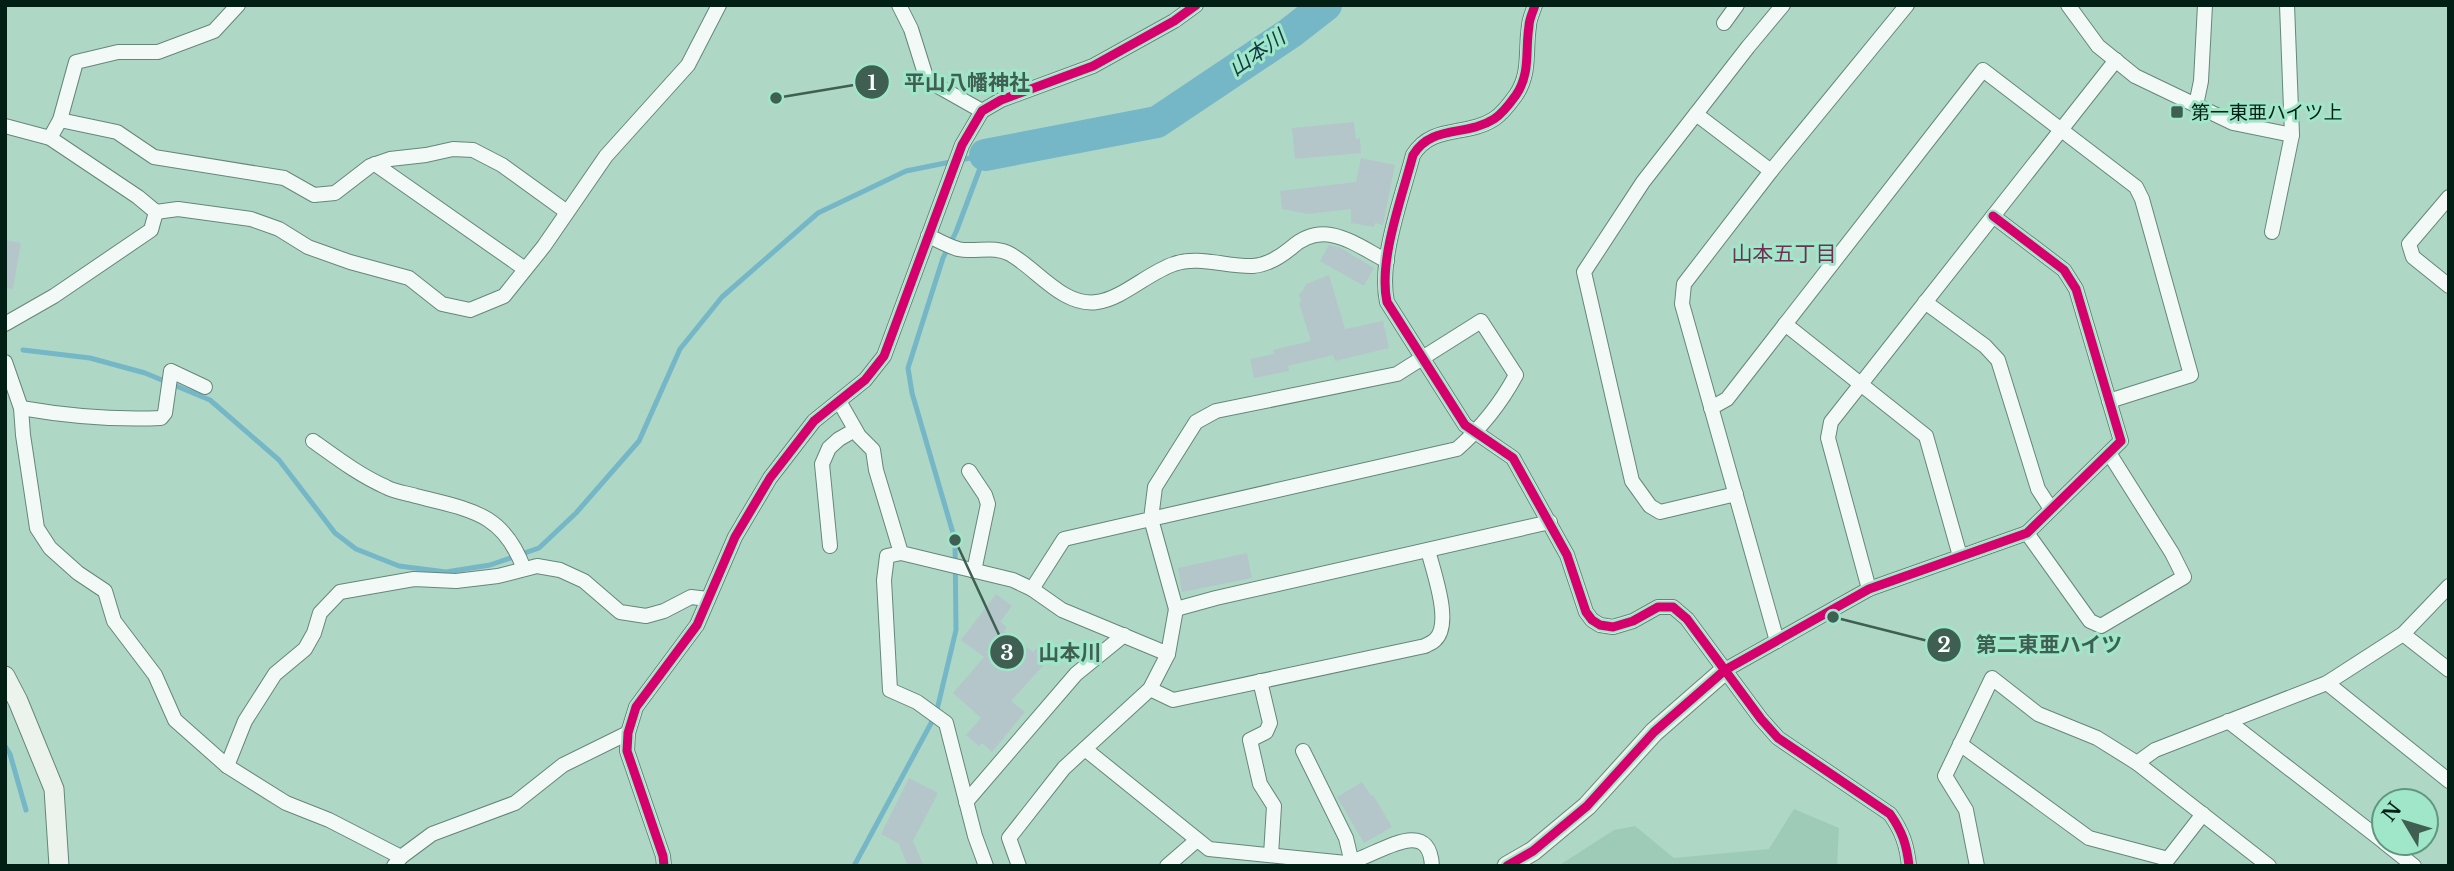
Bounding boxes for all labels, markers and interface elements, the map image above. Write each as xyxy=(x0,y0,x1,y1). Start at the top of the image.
water label: 山本川 xyxy=(1224,23,1292,82)
callout: 平山八幡神社 xyxy=(855,61,1044,103)
text: 1 xyxy=(867,70,877,96)
text: 平山八幡神社 xyxy=(904,70,1030,96)
place label: 第一東亜ハイツ上 xyxy=(2191,101,2343,124)
marker: 第一東亜ハイツ上 xyxy=(2169,104,2185,120)
district label: 山本五丁目 xyxy=(1732,241,1837,267)
callout: 第二東亜ハイツ xyxy=(1926,624,2136,666)
callout: 山本川 xyxy=(989,631,1115,673)
text: 2 xyxy=(1937,632,1951,658)
text: 第二東亜ハイツ xyxy=(1976,632,2122,658)
text: 3 xyxy=(1000,640,1014,666)
text: 山本川 xyxy=(1039,640,1102,666)
north arrow xyxy=(2370,787,2440,857)
text: N xyxy=(2377,798,2407,826)

